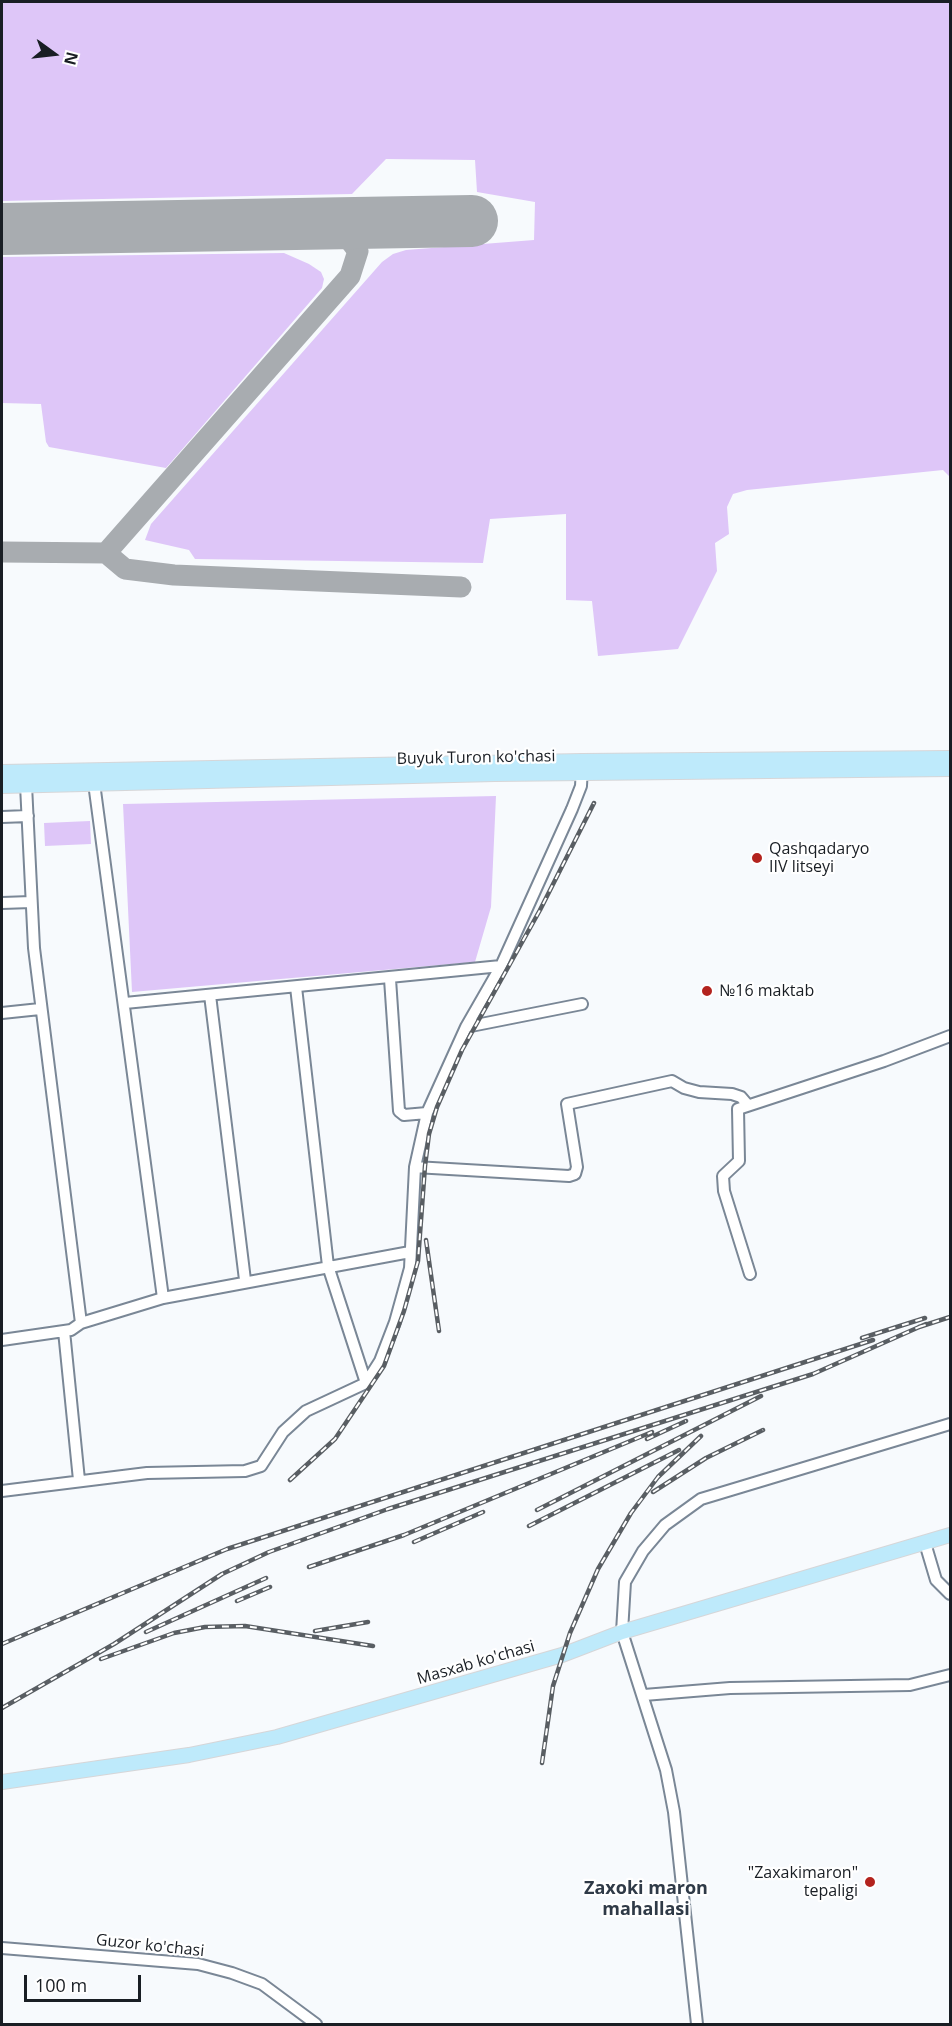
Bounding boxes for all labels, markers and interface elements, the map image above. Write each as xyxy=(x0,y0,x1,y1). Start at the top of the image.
north arrow xyxy=(24,24,84,84)
text: N xyxy=(59,50,84,68)
street label: Buyuk Turon ko'chasi xyxy=(396,747,556,769)
place label: Qashqadaryo IIV litseyi xyxy=(769,839,869,877)
marker: Qashqadaryo IIV litseyi xyxy=(750,851,764,865)
place label: №16 maktab xyxy=(719,981,814,1001)
marker: №16 maktab xyxy=(700,984,714,998)
street label: Masxab ko'chasi xyxy=(415,1637,537,1689)
place label: "Zaxakimaron" tepaligi xyxy=(748,1863,858,1901)
marker: "Zaxakimaron" tepaligi xyxy=(863,1875,877,1889)
district label: Zaxoki maron mahallasi xyxy=(584,1878,708,1920)
street label: Guzor ko'chasi xyxy=(95,1931,205,1961)
scale bar xyxy=(27,1963,144,2001)
text: 100 m xyxy=(35,1973,87,1997)

